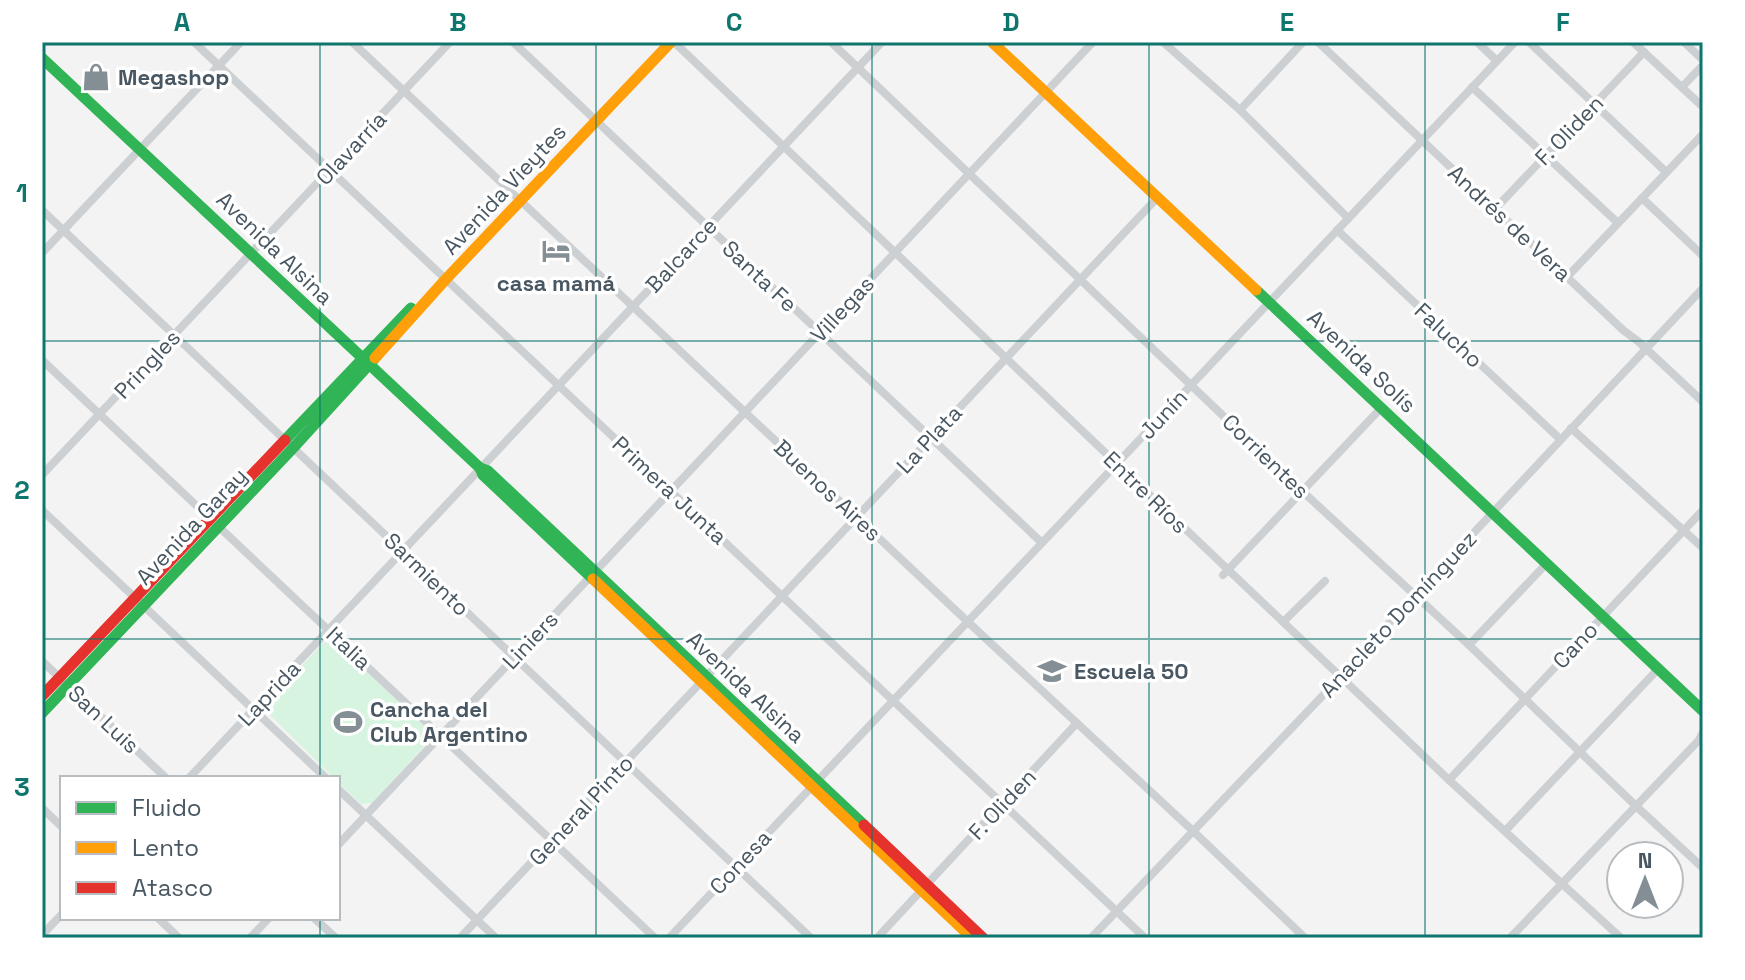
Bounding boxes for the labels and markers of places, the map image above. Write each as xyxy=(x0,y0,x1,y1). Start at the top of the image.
shop icon: Megashop xyxy=(81,62,111,92)
place label: Megashop xyxy=(118,63,229,91)
hotel icon: casa mamá xyxy=(541,236,571,266)
place label: casa mamá xyxy=(497,269,615,297)
school or university icon: Escuela 50 xyxy=(1037,656,1067,686)
place label: Escuela 50 xyxy=(1074,657,1188,685)
place label: Cancha del Club Argentino xyxy=(370,695,528,748)
sports icon: Cancha del Club Argentino xyxy=(333,707,363,737)

